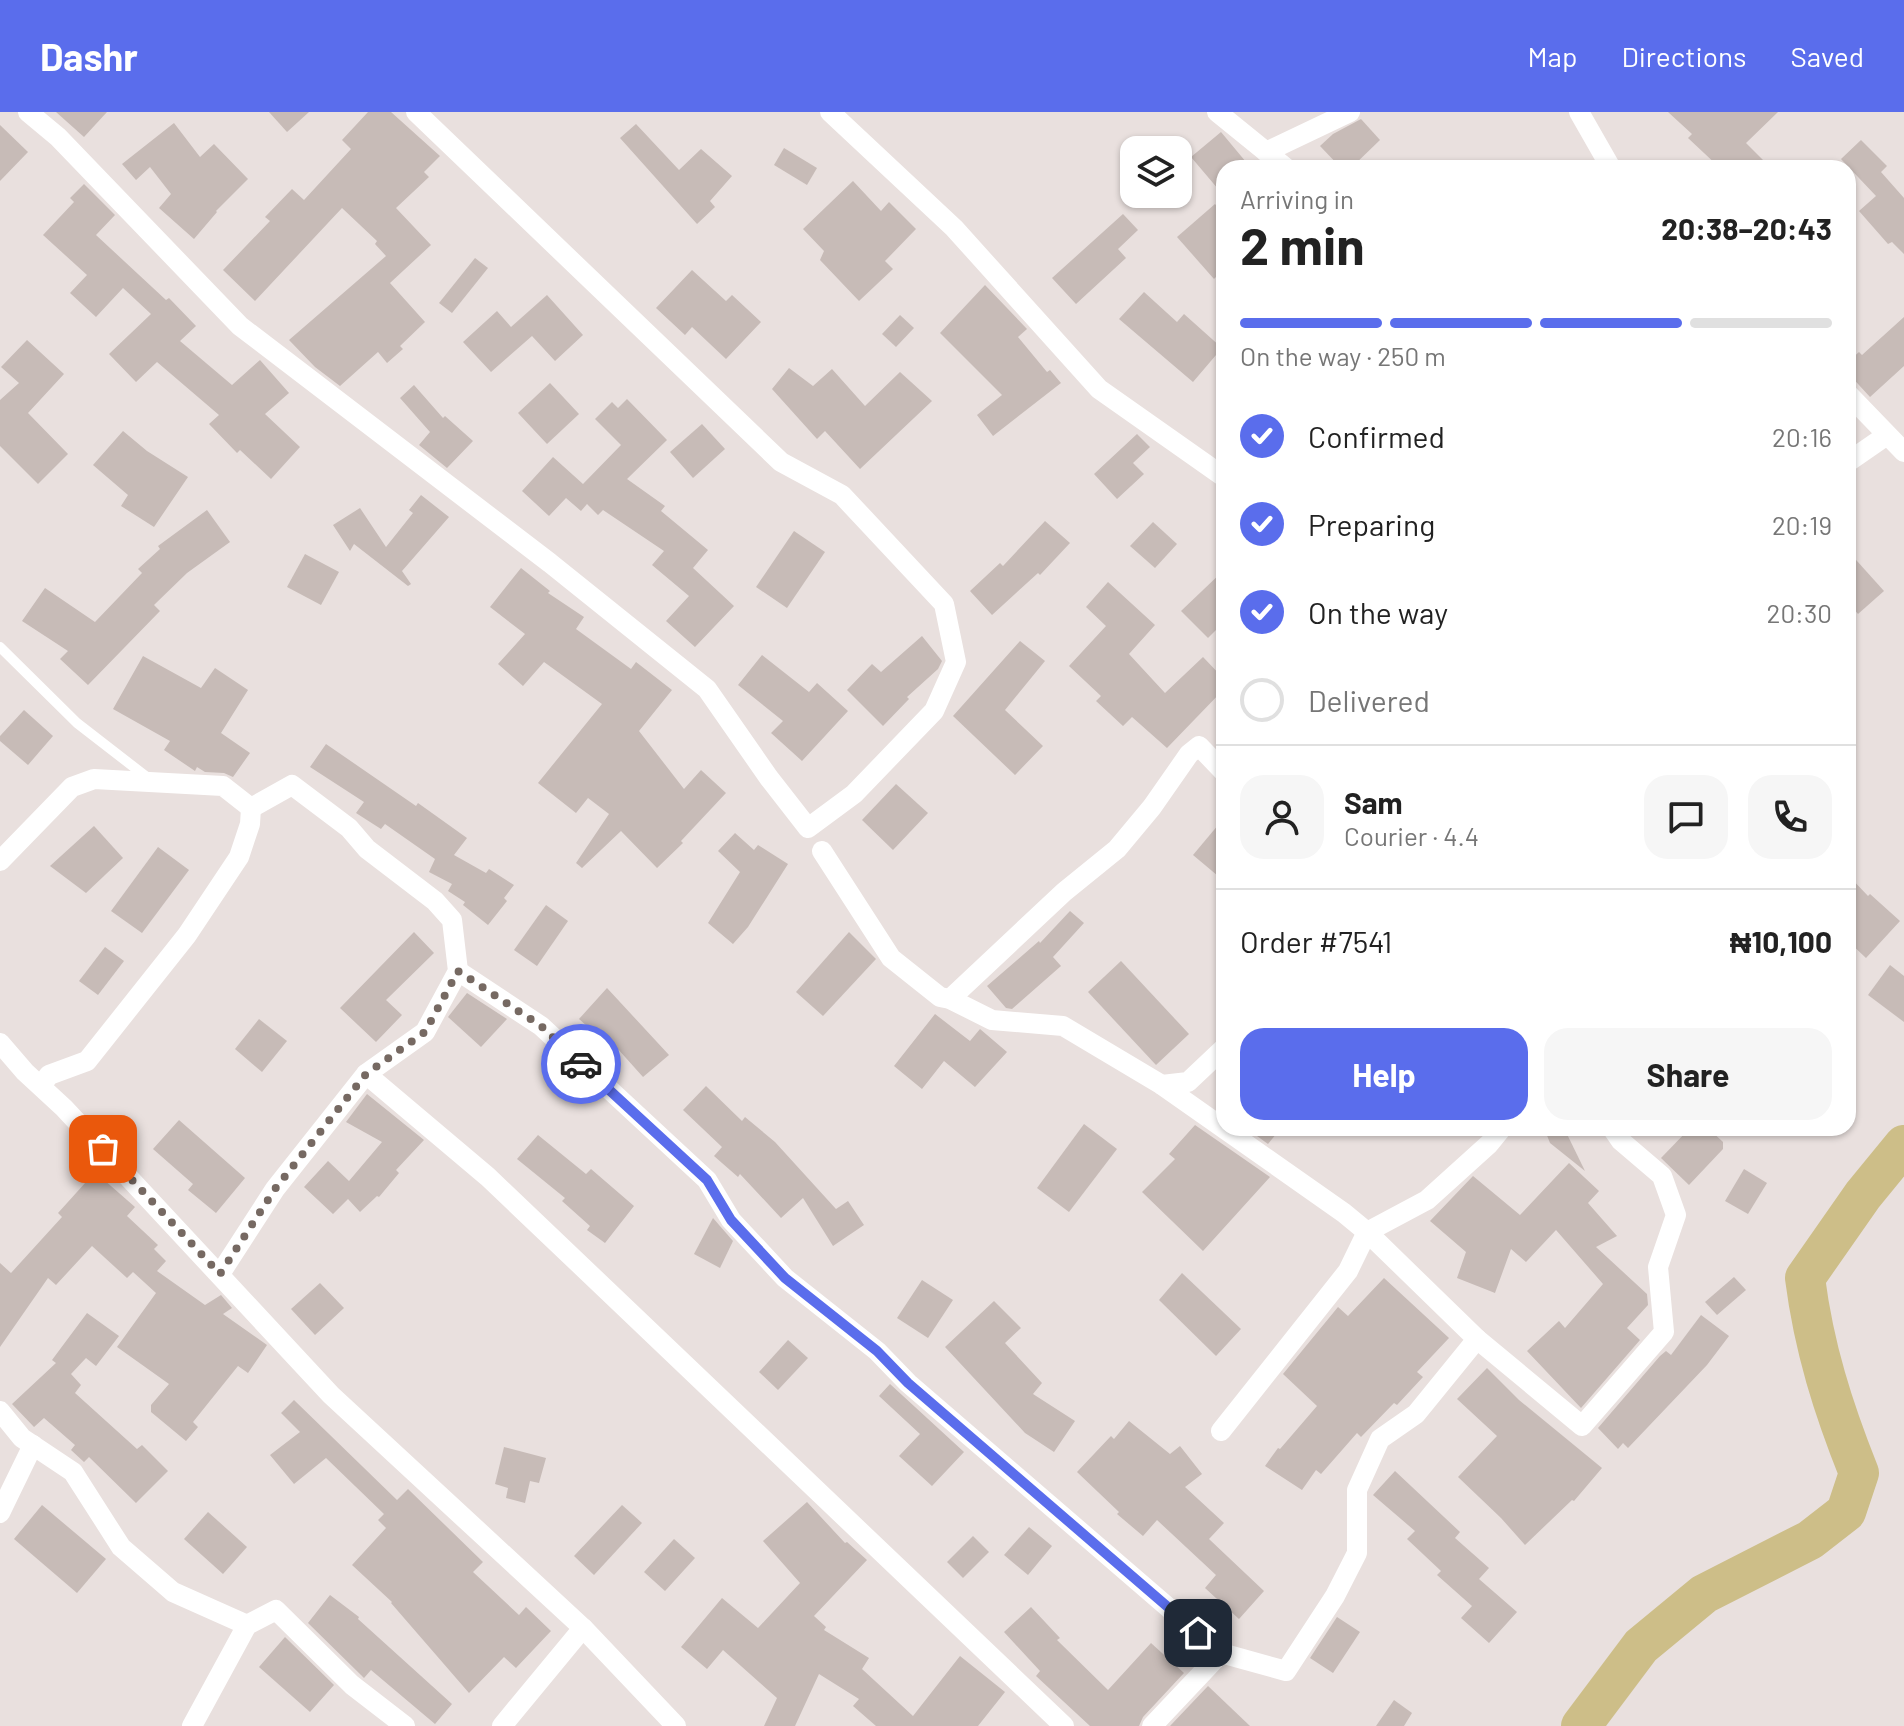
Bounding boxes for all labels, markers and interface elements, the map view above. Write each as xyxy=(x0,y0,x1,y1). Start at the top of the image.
text: Dashr xyxy=(40,33,138,79)
text: Map xyxy=(1528,39,1577,73)
text: Directions xyxy=(1621,39,1747,73)
text: Saved xyxy=(1791,39,1864,73)
map controls xyxy=(1120,136,1192,208)
button: layers xyxy=(1120,136,1192,208)
text: Arriving in xyxy=(1240,183,1354,214)
text: 20:38–20:43 xyxy=(1661,210,1832,246)
text: 2 min xyxy=(1240,213,1365,275)
text: On the way · 250 m xyxy=(1240,340,1446,371)
icon: check xyxy=(1240,414,1284,458)
text: Confirmed xyxy=(1308,418,1445,454)
text: 20:16 xyxy=(1772,421,1832,452)
icon: check xyxy=(1240,502,1284,546)
text: Preparing xyxy=(1308,506,1435,542)
text: 20:19 xyxy=(1772,509,1832,540)
icon: check xyxy=(1240,590,1284,634)
text: On the way xyxy=(1308,594,1448,630)
text: 20:30 xyxy=(1766,597,1832,628)
text: Delivered xyxy=(1308,682,1430,718)
button: person xyxy=(1240,775,1324,859)
button: chat xyxy=(1644,775,1728,859)
button: phone xyxy=(1748,775,1832,859)
text: Sam xyxy=(1344,784,1403,820)
text: Courier · 4.4 xyxy=(1344,820,1479,851)
text: Order #7541 xyxy=(1240,923,1392,959)
text: ₦10,100 xyxy=(1730,923,1832,959)
courier xyxy=(541,1024,621,1104)
button: Help xyxy=(1240,1028,1528,1120)
button: Share xyxy=(1544,1028,1832,1120)
icon: car xyxy=(559,1042,603,1086)
pin xyxy=(69,1115,137,1183)
icon: bag xyxy=(81,1127,125,1171)
pin xyxy=(1164,1599,1232,1667)
icon: home xyxy=(1176,1611,1220,1655)

